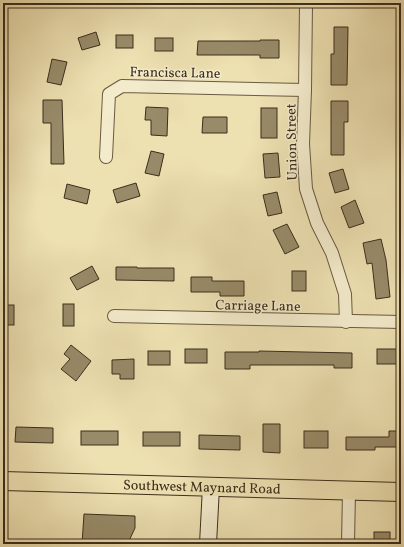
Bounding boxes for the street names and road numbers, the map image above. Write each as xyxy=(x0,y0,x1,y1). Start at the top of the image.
street label: Francisca Lane xyxy=(129,63,221,84)
street label: Union Street xyxy=(282,103,303,181)
street label: Carriage Lane xyxy=(215,296,301,317)
street label: Southwest Maynard Road xyxy=(123,476,281,500)

